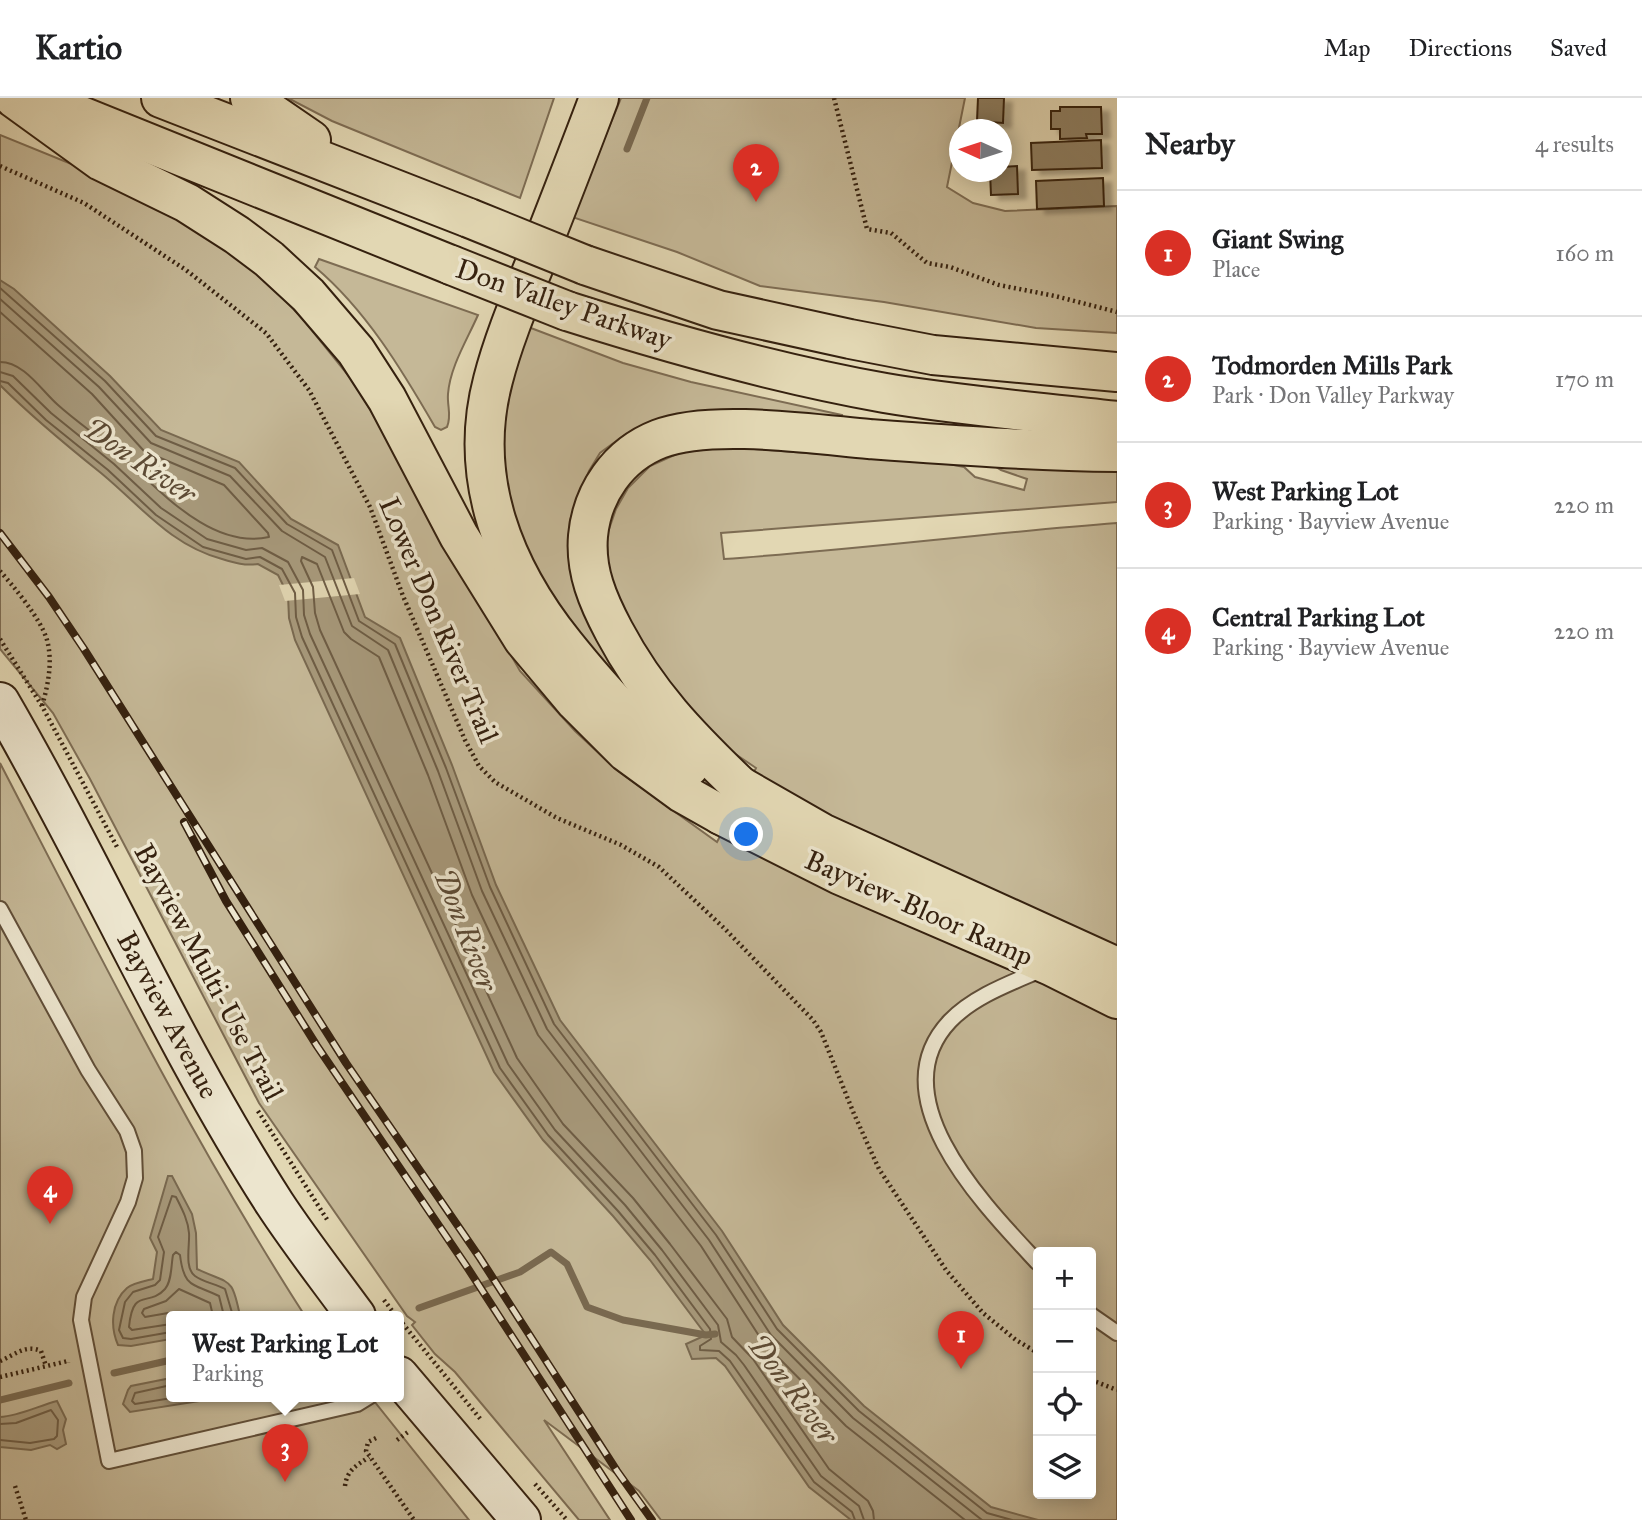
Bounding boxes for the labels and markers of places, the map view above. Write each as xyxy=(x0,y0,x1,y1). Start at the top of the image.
pin: 2 xyxy=(733,144,779,202)
pin: 4 xyxy=(27,1166,73,1224)
pin: 1 xyxy=(938,1311,984,1369)
pin: 3 xyxy=(262,1424,308,1482)

